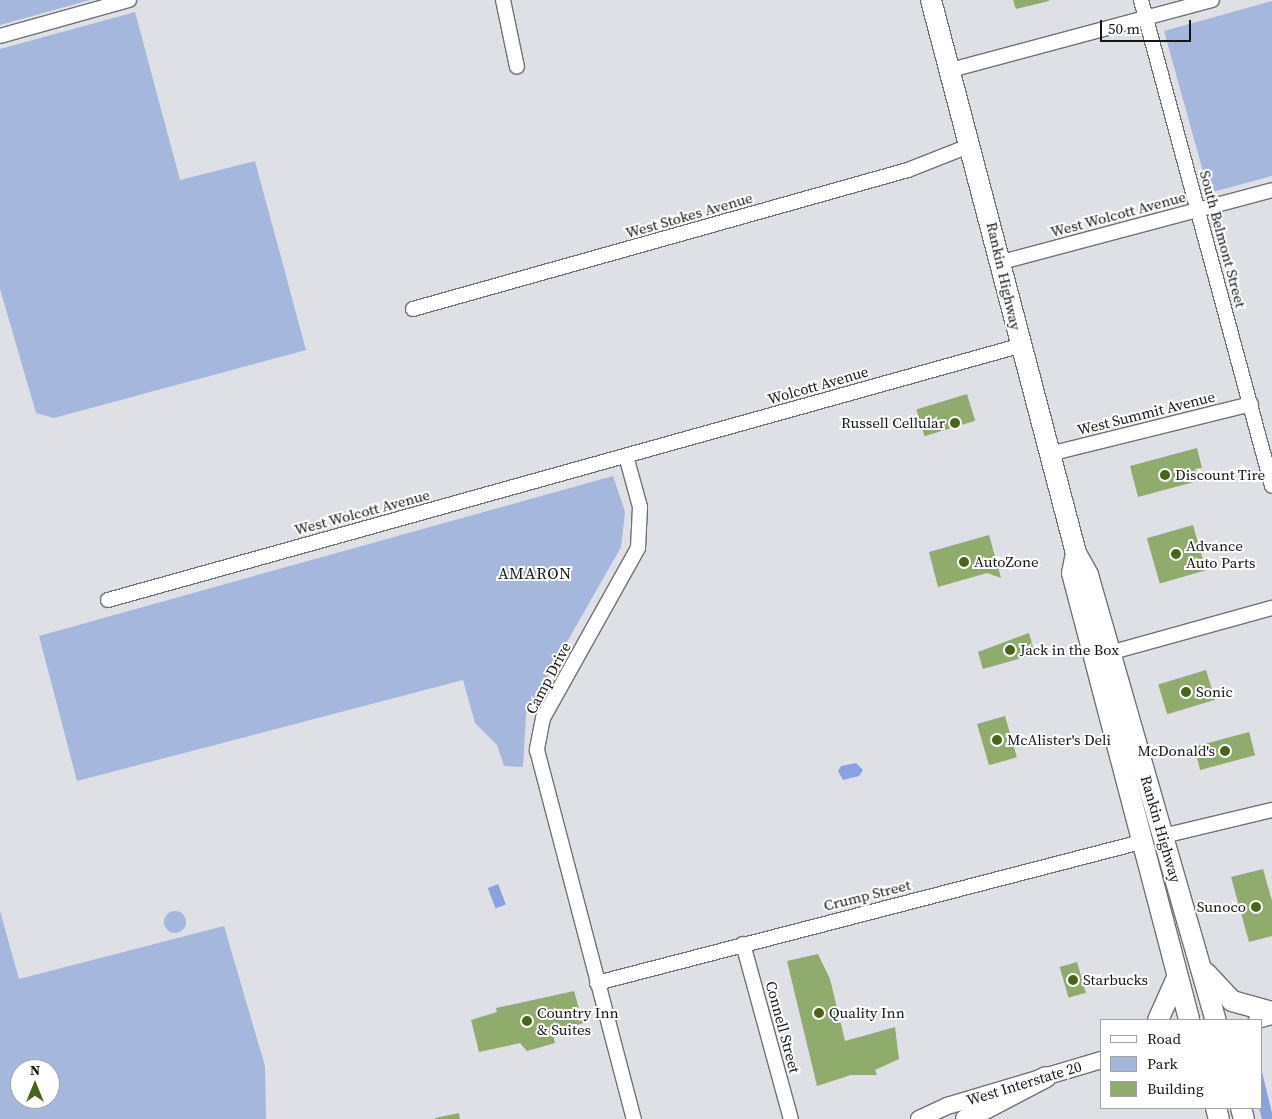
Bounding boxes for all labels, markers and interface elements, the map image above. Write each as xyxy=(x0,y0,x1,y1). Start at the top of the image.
scale bar xyxy=(1102,10,1193,42)
text: 50 m xyxy=(1108,18,1140,39)
street label: South Belmont Street xyxy=(1196,168,1250,310)
street label: West Wolcott Avenue xyxy=(1048,187,1188,241)
street label: West Stokes Avenue xyxy=(623,188,755,242)
street label: Rankin Highway xyxy=(983,220,1025,332)
street label: Wolcott Avenue xyxy=(766,362,870,408)
street label: West Summit Avenue xyxy=(1075,387,1217,439)
place label: Russell Cellular xyxy=(841,414,945,432)
marker: Russell Cellular xyxy=(949,417,961,429)
place label: Discount Tire xyxy=(1175,466,1266,484)
marker: Discount Tire xyxy=(1159,469,1171,481)
street label: West Wolcott Avenue xyxy=(292,485,432,539)
place label: Advance Auto Parts xyxy=(1186,536,1255,571)
marker: Advance Auto Parts xyxy=(1170,548,1182,560)
place label: AutoZone xyxy=(974,553,1039,571)
marker: AutoZone xyxy=(958,556,970,568)
district label: AMARON xyxy=(497,563,573,583)
street label: Camp Drive xyxy=(522,639,574,717)
place label: Jack in the Box xyxy=(1020,641,1119,659)
marker: Jack in the Box xyxy=(1004,644,1016,656)
place label: Sonic xyxy=(1196,683,1233,701)
marker: Sonic xyxy=(1180,686,1192,698)
place label: McAlister's Deli xyxy=(1007,731,1111,749)
marker: McAlister's Deli xyxy=(991,734,1003,746)
place label: McDonald's xyxy=(1138,742,1215,760)
marker: McDonald's xyxy=(1219,745,1231,757)
street label: Rankin Highway xyxy=(1137,773,1185,885)
street label: Crump Street xyxy=(822,876,912,914)
place label: Sunoco xyxy=(1197,898,1246,916)
marker: Sunoco xyxy=(1250,901,1262,913)
place label: Starbucks xyxy=(1083,971,1148,989)
marker: Starbucks xyxy=(1067,974,1079,986)
street label: Connell Street xyxy=(762,979,804,1075)
place label: Country Inn & Suites xyxy=(537,1003,619,1038)
place label: Quality Inn xyxy=(829,1004,905,1022)
marker: Quality Inn xyxy=(813,1007,825,1019)
marker: Country Inn & Suites xyxy=(521,1015,533,1027)
legend xyxy=(1100,1019,1262,1109)
text: Road xyxy=(1147,1028,1181,1049)
text: Park xyxy=(1147,1053,1178,1074)
street label: West Interstate 20 xyxy=(964,1057,1084,1109)
north arrow xyxy=(10,1059,60,1109)
text: N xyxy=(30,1060,40,1080)
text: Building xyxy=(1147,1078,1204,1099)

